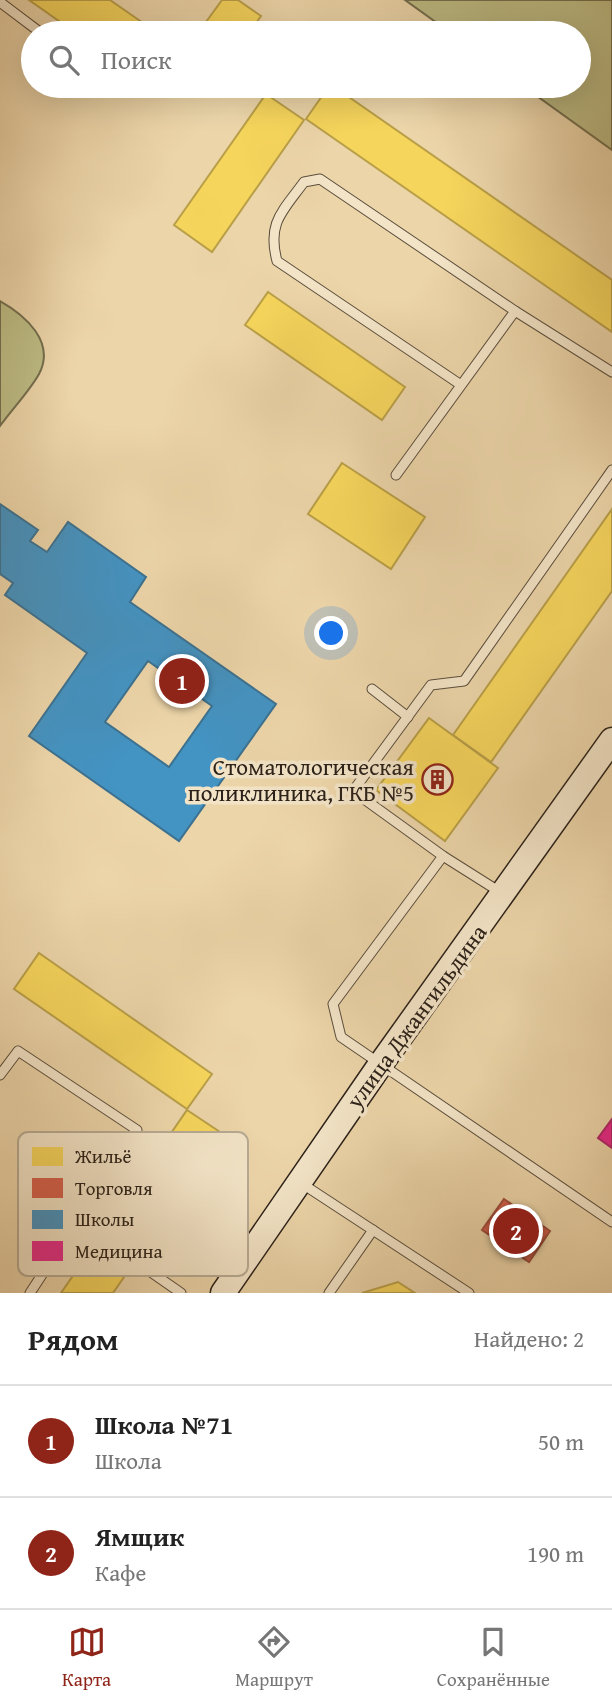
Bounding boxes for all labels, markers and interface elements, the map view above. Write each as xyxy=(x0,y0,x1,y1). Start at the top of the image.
search box xyxy=(21,21,591,98)
text: Поиск xyxy=(101,40,172,79)
icon: search xyxy=(45,41,83,79)
your location xyxy=(314,616,348,650)
pin: 1 xyxy=(159,655,205,707)
place label: Стоматологическая поликлиника, ГКБ №5 xyxy=(188,750,414,809)
building icon: Стоматологическая поликлиника, ГКБ №5 xyxy=(420,762,454,796)
street label: улица Джангильдина xyxy=(337,917,494,1116)
legend xyxy=(18,1132,248,1276)
text: Жильё xyxy=(74,1142,132,1170)
text: Торговля xyxy=(75,1174,153,1202)
text: Школы xyxy=(75,1205,134,1233)
pin: 2 xyxy=(493,1205,539,1257)
text: Медицина xyxy=(75,1237,163,1265)
text: Рядом xyxy=(28,1317,119,1361)
text: Найдено: 2 xyxy=(474,1322,584,1355)
text: Школа №71 xyxy=(95,1405,233,1444)
text: 1 xyxy=(45,1425,57,1458)
text: 50 m xyxy=(538,1425,584,1458)
text: Школа xyxy=(95,1444,162,1477)
text: Ямщик xyxy=(95,1517,184,1556)
text: 2 xyxy=(45,1537,57,1570)
text: 190 m xyxy=(527,1537,584,1570)
text: Кафе xyxy=(95,1556,146,1589)
tab: Карта xyxy=(62,1623,111,1693)
tab: Маршрут xyxy=(235,1623,313,1693)
tab: Сохранённые xyxy=(437,1623,550,1693)

